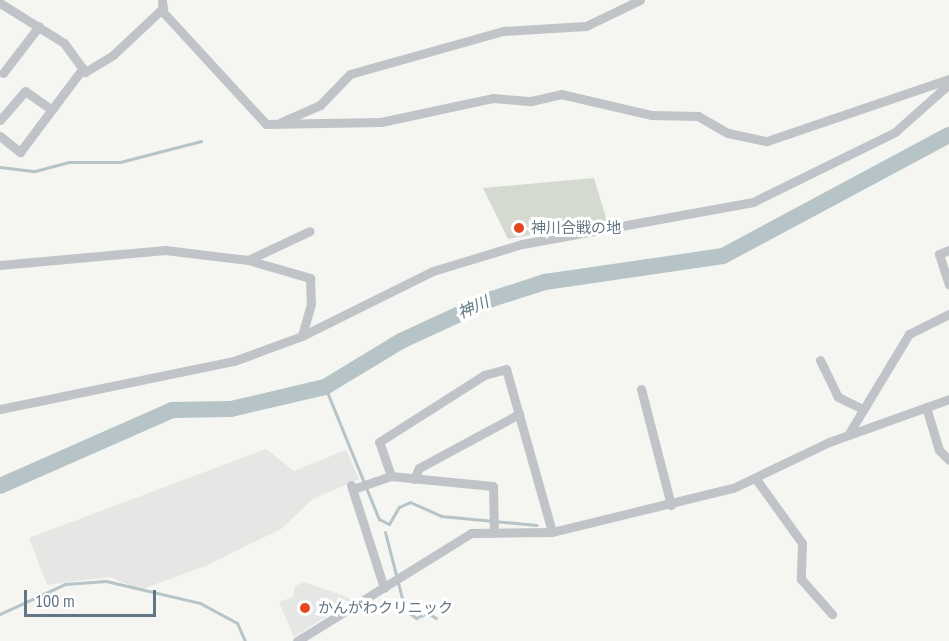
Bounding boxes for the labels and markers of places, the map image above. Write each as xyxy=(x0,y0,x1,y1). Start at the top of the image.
place label: 神川合戦の地 xyxy=(531,219,621,237)
marker: 神川合戦の地 xyxy=(512,221,526,235)
marker: かんがわクリニック xyxy=(296,599,314,617)
place label: かんがわクリニック xyxy=(318,599,453,617)

